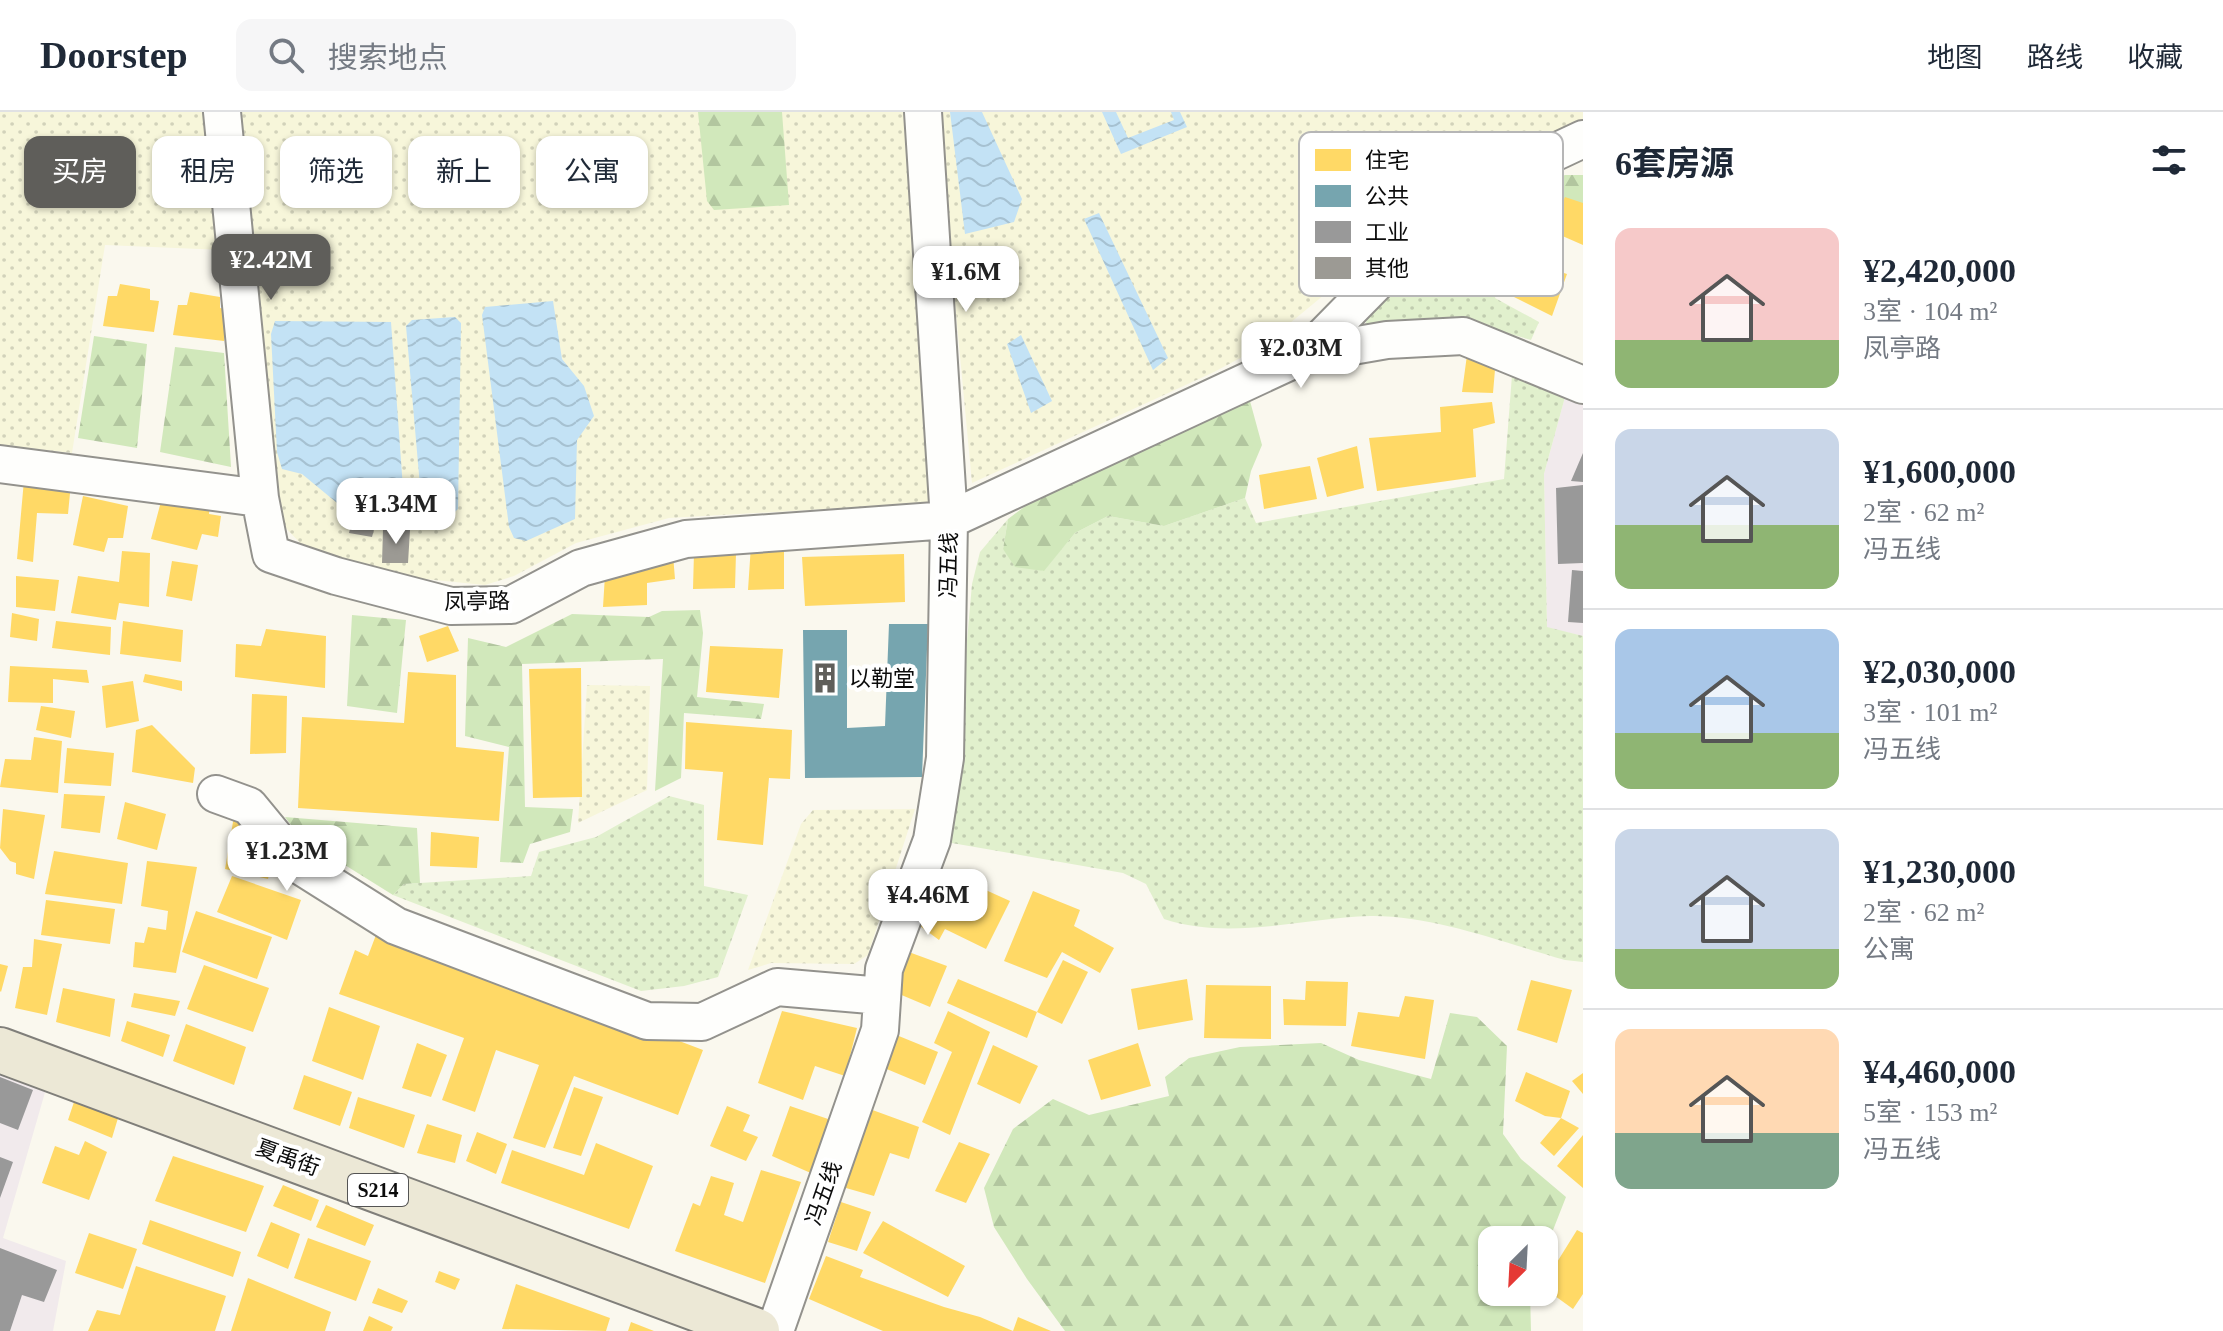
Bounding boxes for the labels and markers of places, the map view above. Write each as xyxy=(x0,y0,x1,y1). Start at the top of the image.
pin: ¥2.42M xyxy=(206,234,336,302)
pin: ¥1.6M xyxy=(910,246,1022,314)
pin: ¥2.03M xyxy=(1236,322,1366,390)
pin: ¥1.34M xyxy=(331,478,461,546)
building icon: 以勒堂 xyxy=(808,661,842,695)
place label: 以勒堂 xyxy=(849,666,915,691)
pin: ¥1.23M xyxy=(222,825,352,893)
pin: ¥4.46M xyxy=(863,869,993,937)

